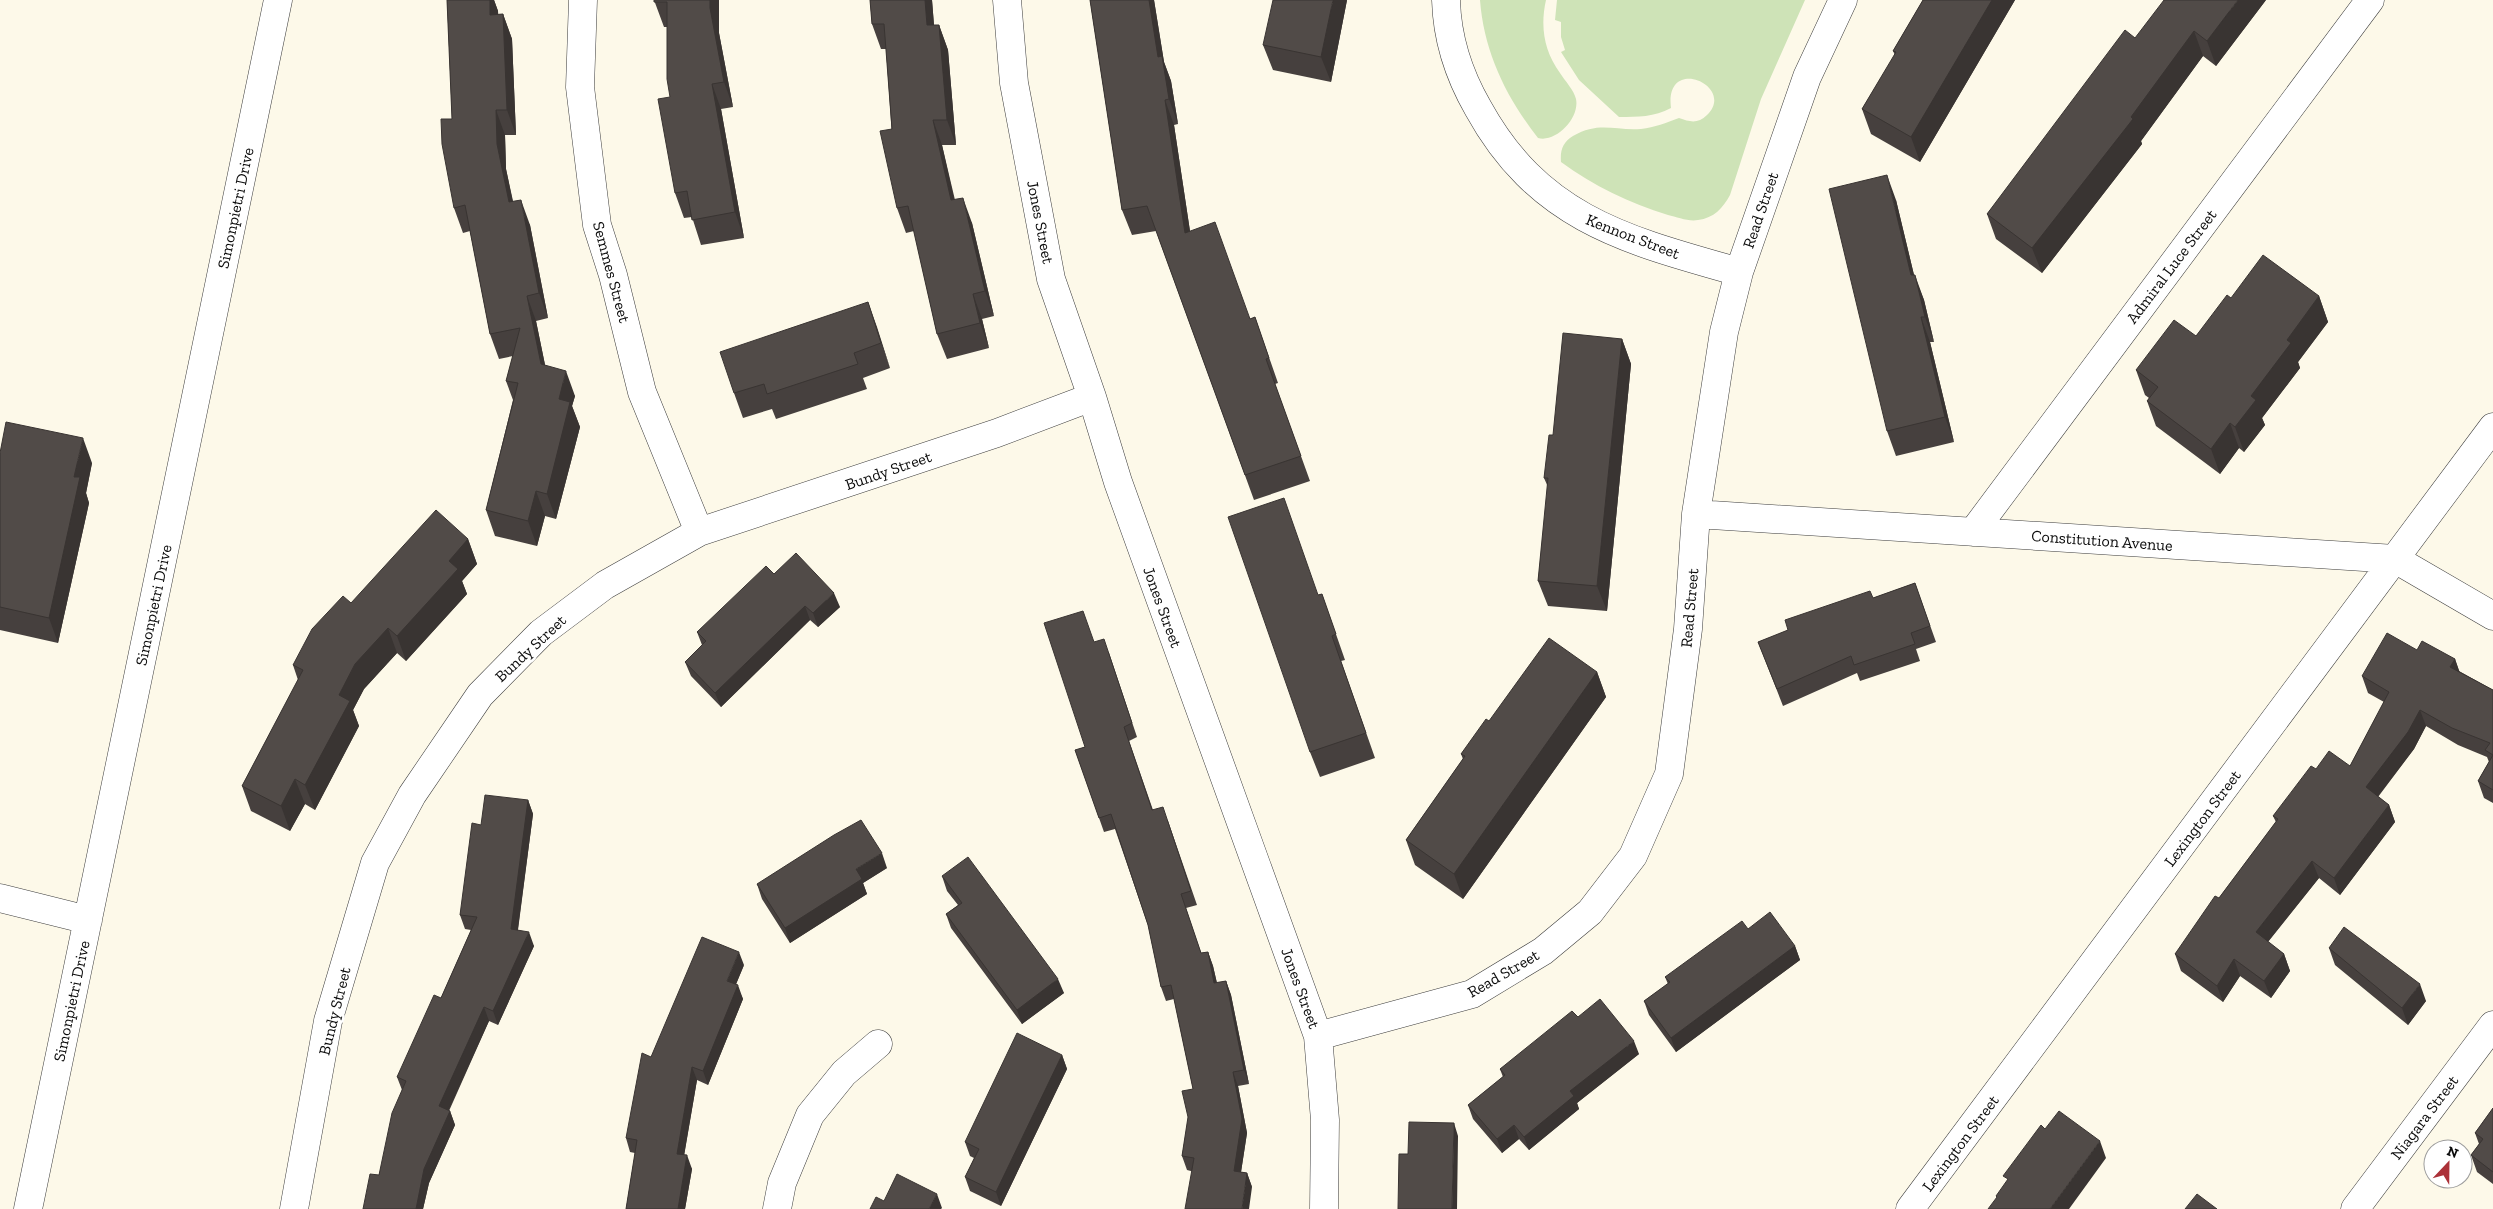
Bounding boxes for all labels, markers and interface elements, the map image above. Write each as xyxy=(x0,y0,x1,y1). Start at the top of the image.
street label: Simonpietri Drive xyxy=(213,146,258,270)
street label: Read Street xyxy=(1739,169,1782,251)
street label: Jones Street xyxy=(1023,179,1058,265)
street label: Admiral Luce Street xyxy=(2122,205,2221,327)
street label: Kennon Street xyxy=(1583,210,1682,263)
street label: Semmes Street xyxy=(589,219,634,325)
street label: Bundy Street xyxy=(843,447,934,494)
street label: Constitution Avenue xyxy=(2031,526,2173,555)
street label: Simonpietri Drive xyxy=(131,543,176,667)
street label: Jones Street xyxy=(1139,564,1186,650)
street label: Read Street xyxy=(1677,568,1702,648)
street label: Bundy Street xyxy=(491,611,570,686)
street label: Lexington Street xyxy=(2160,766,2245,870)
street label: Simonpietri Drive xyxy=(49,939,94,1063)
street label: Jones Street xyxy=(1277,945,1324,1031)
street label: Read Street xyxy=(1464,945,1542,1002)
street label: Bundy Street xyxy=(314,965,355,1057)
street label: Niagara Street xyxy=(2386,1071,2462,1163)
street label: Lexington Street xyxy=(1918,1091,2003,1195)
north arrow xyxy=(2423,1139,2473,1189)

